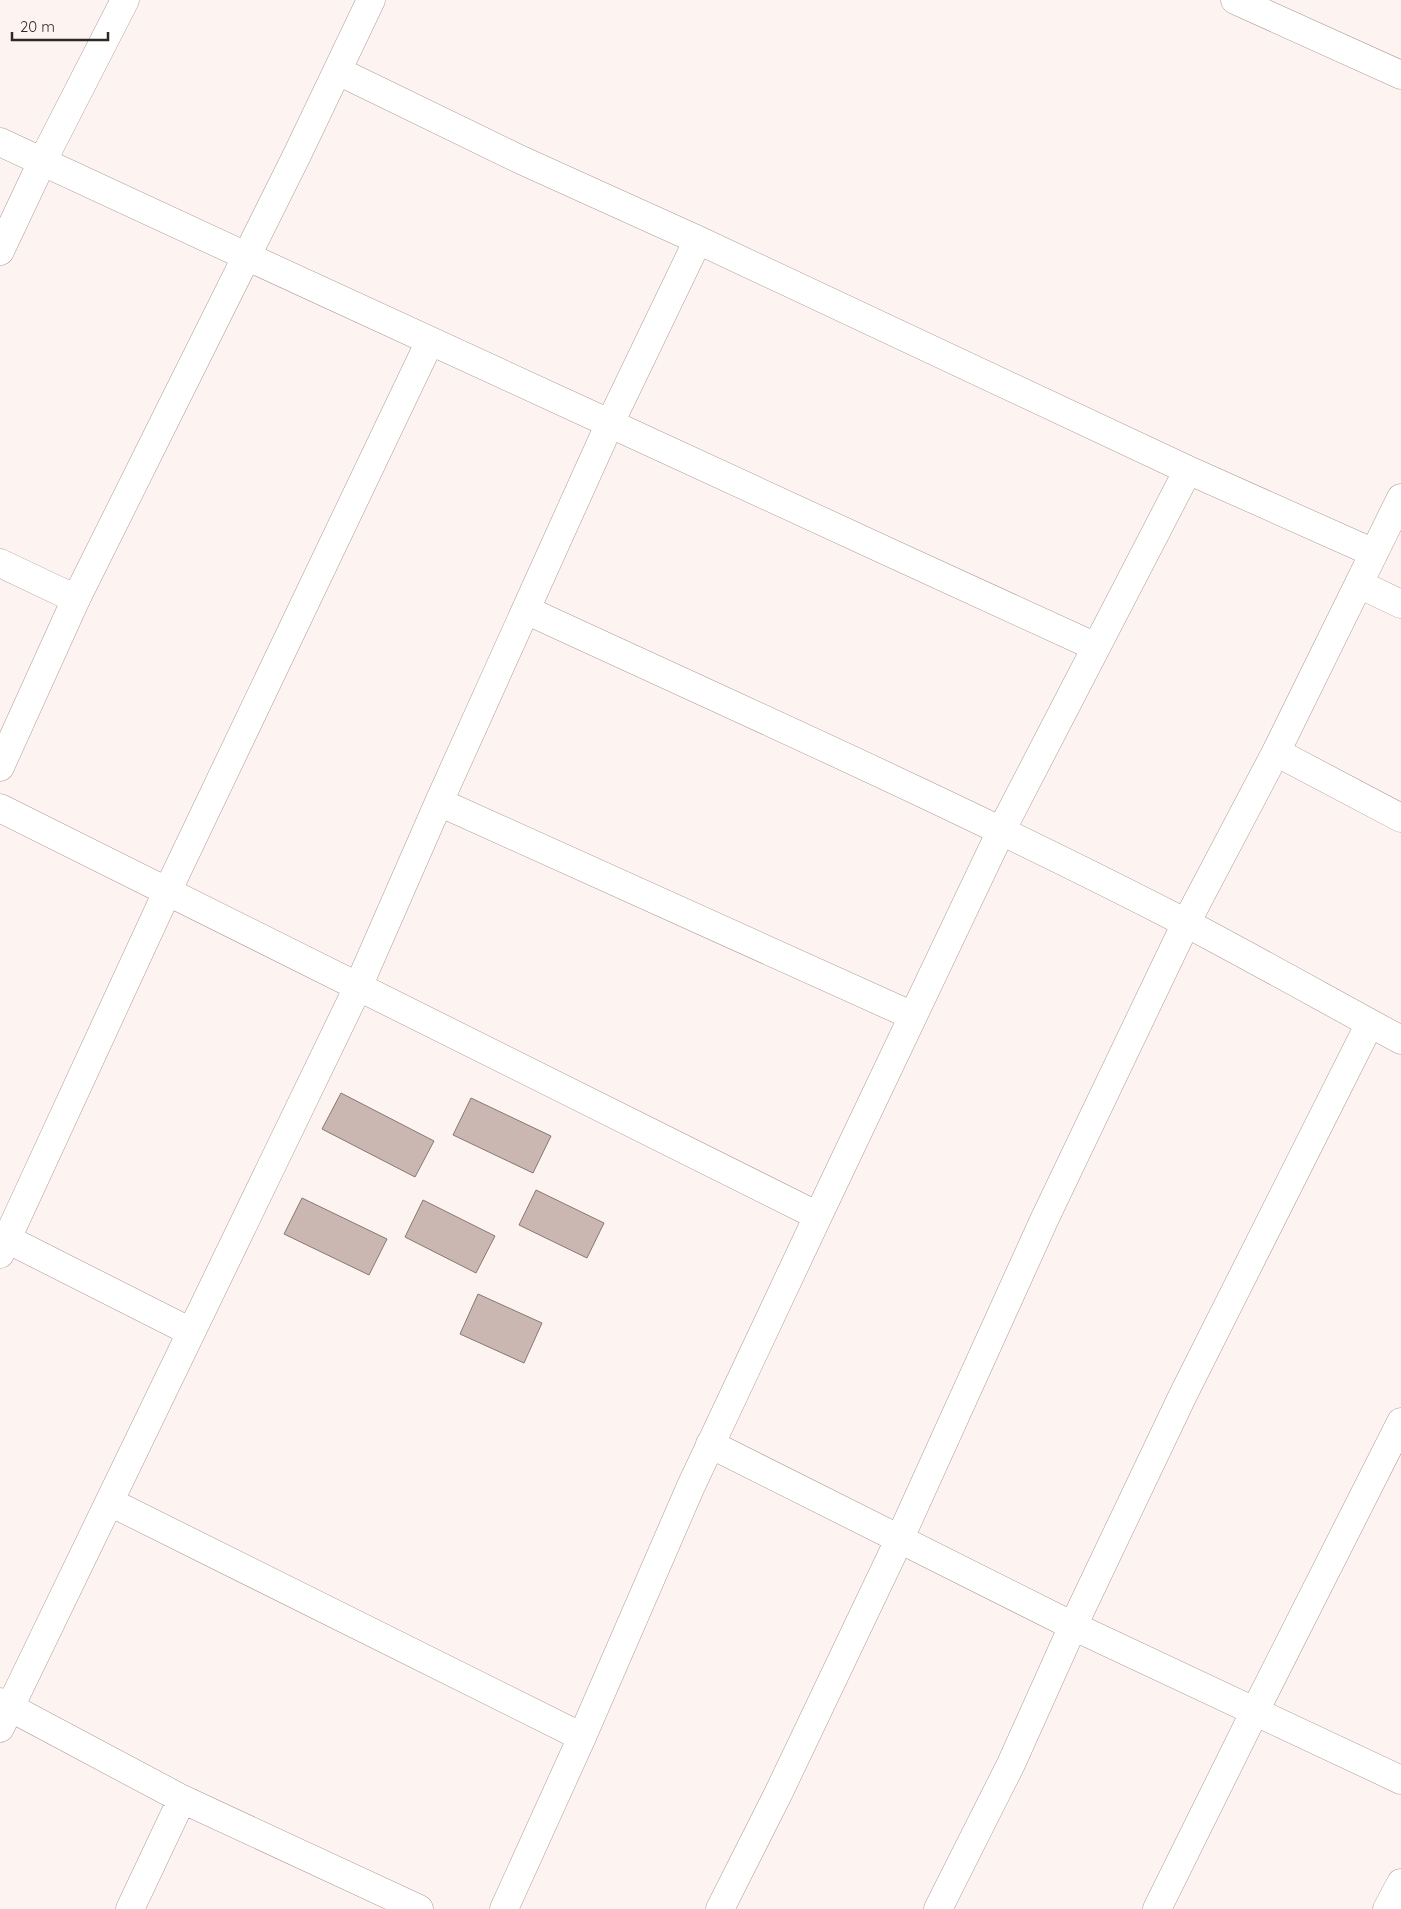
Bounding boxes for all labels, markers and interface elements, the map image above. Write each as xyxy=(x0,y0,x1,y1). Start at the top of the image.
scale bar xyxy=(12,10,109,42)
text: 20 m xyxy=(20,17,55,36)

